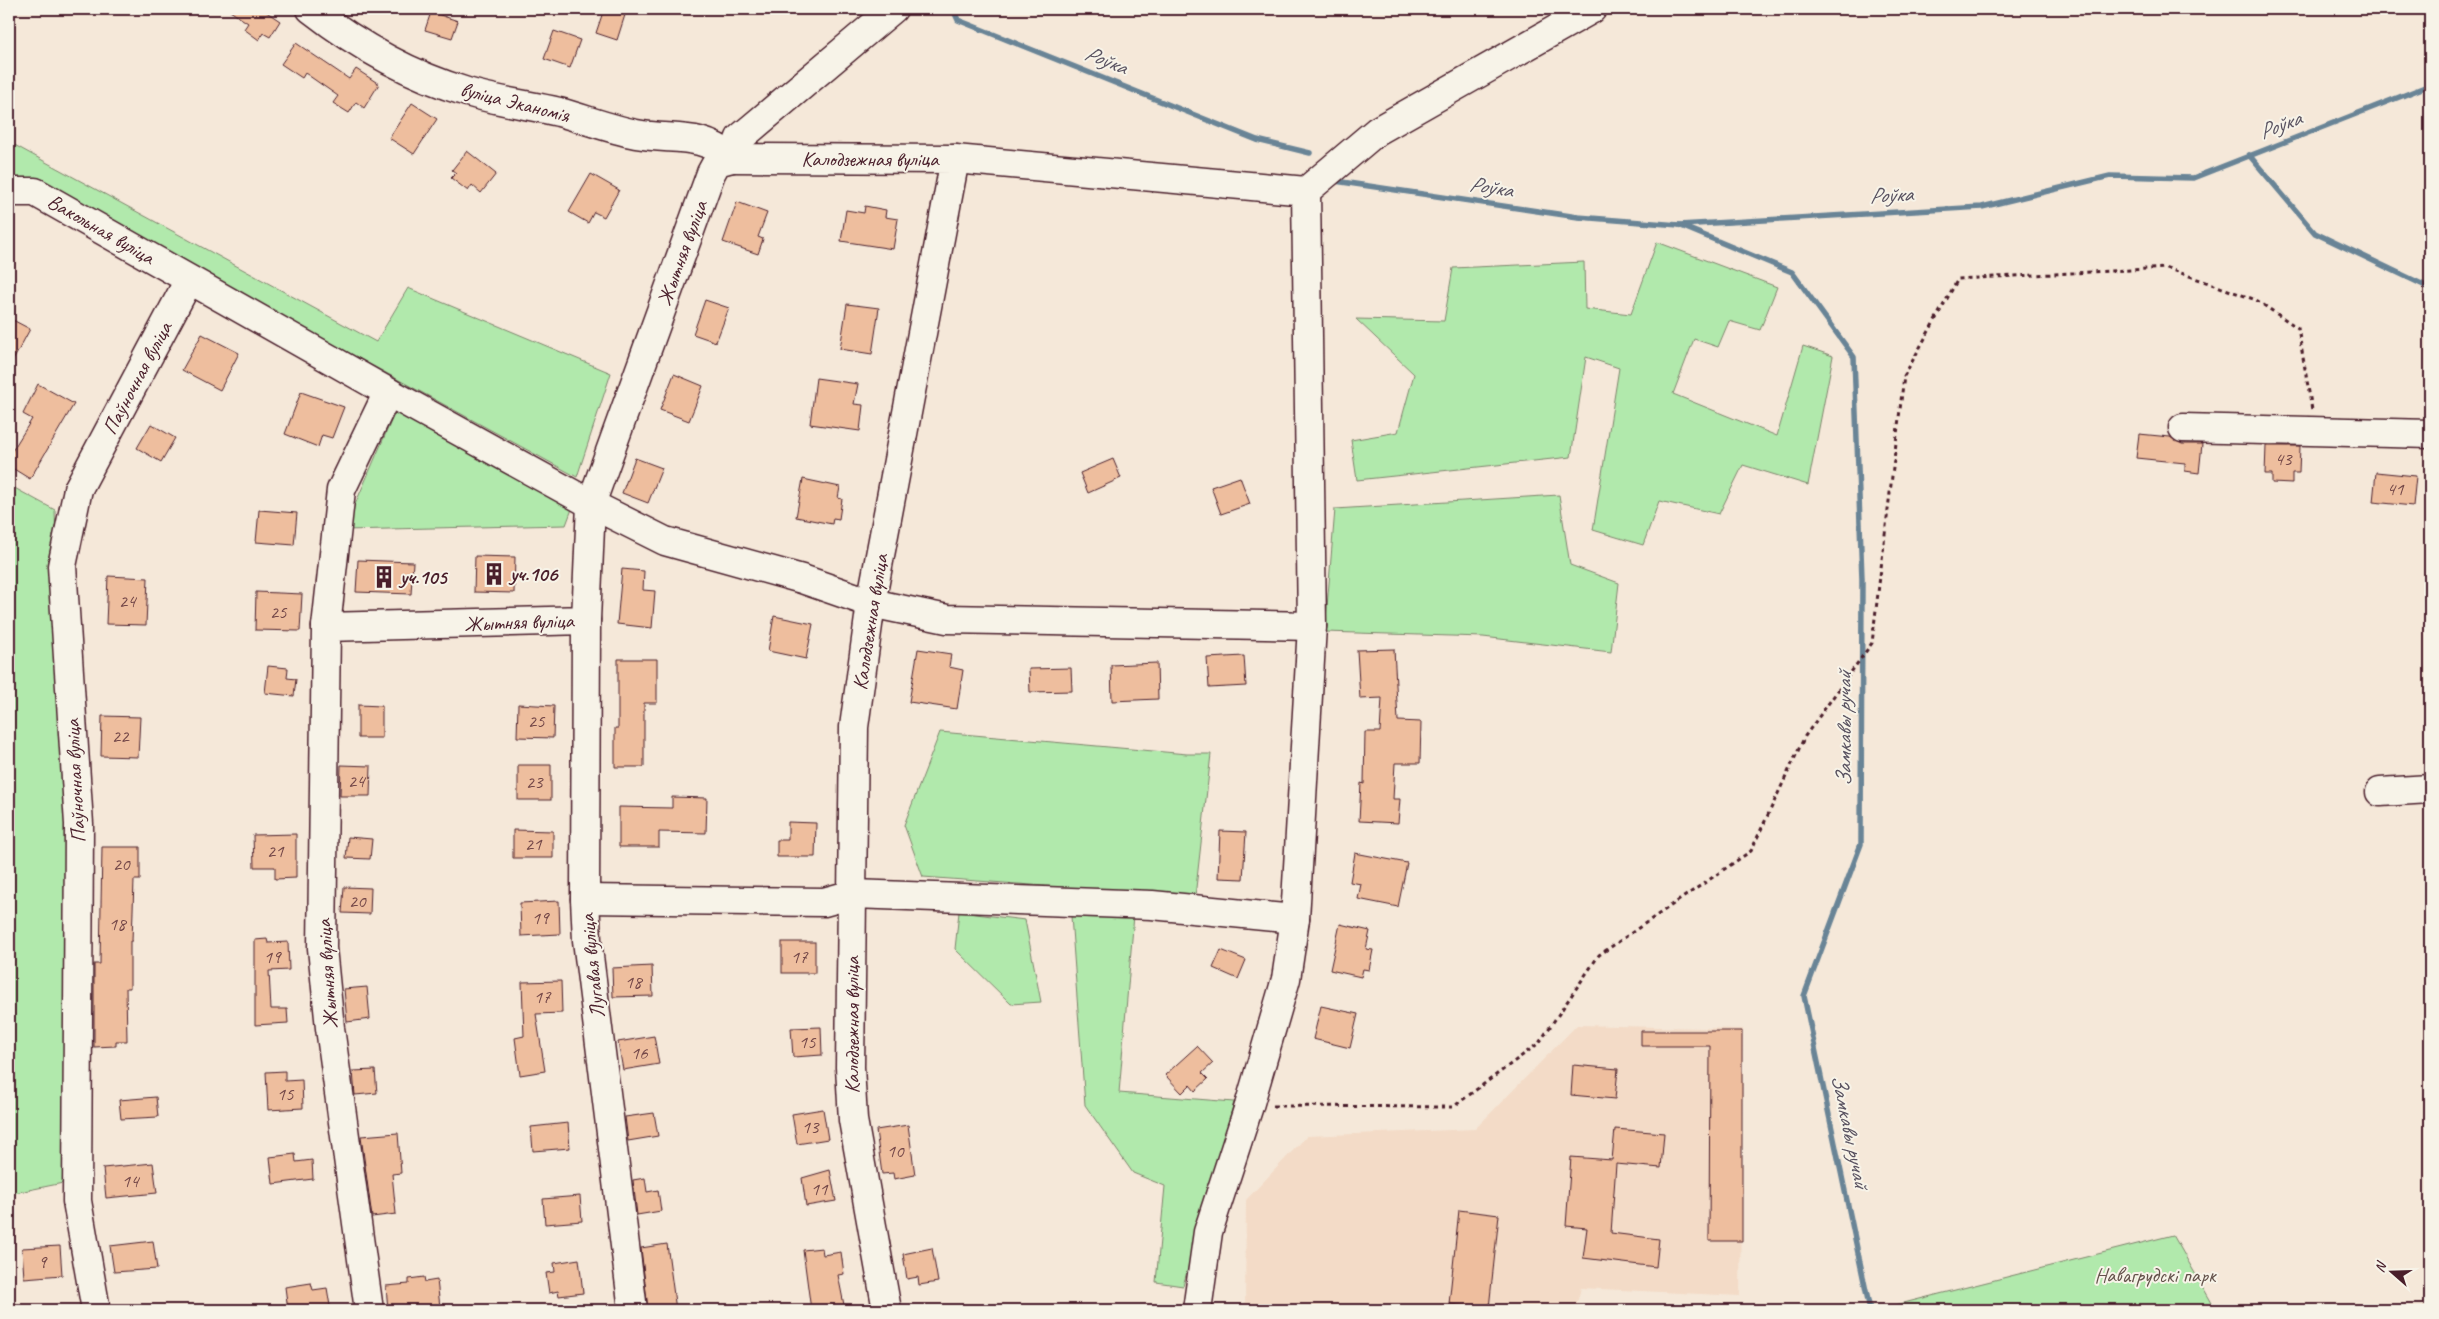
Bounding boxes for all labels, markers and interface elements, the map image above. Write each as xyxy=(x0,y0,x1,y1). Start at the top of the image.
water label: Роўка xyxy=(1081,39,1133,82)
street label: вуліца Эканомія xyxy=(458,76,573,128)
water label: Роўка xyxy=(2255,103,2307,146)
street label: Калодзежная вуліца xyxy=(802,146,940,172)
water label: Роўка xyxy=(1467,170,1517,205)
water label: Роўка xyxy=(1869,180,1916,210)
street label: Вакольная вуліца xyxy=(43,188,161,271)
street label: Жытняя вуліца xyxy=(651,195,714,309)
street label: Паўночная вуліца xyxy=(96,316,178,439)
house number: 43 xyxy=(2274,447,2293,471)
house number: 41 xyxy=(2386,477,2405,501)
street label: Калодзежная вуліца xyxy=(846,551,894,692)
building icon: уч.106 xyxy=(481,561,507,587)
place label: уч.106 xyxy=(508,561,560,587)
building icon: уч.105 xyxy=(371,564,397,590)
place label: уч.105 xyxy=(398,564,449,590)
house number: 24 xyxy=(118,589,138,613)
house number: 25 xyxy=(269,600,288,624)
street label: Жытняя вуліца xyxy=(464,607,576,637)
water label: Замкавы ручай xyxy=(1830,667,1858,786)
house number: 25 xyxy=(527,709,546,733)
street label: Паўночная вуліца xyxy=(59,717,91,844)
house number: 22 xyxy=(111,724,130,748)
house number: 24 xyxy=(347,769,367,793)
house number: 23 xyxy=(525,770,544,794)
house number: 21 xyxy=(524,832,543,856)
house number: 21 xyxy=(266,839,285,863)
house number: 20 xyxy=(112,852,131,876)
house number: 20 xyxy=(348,889,367,913)
house number: 19 xyxy=(531,906,550,930)
street label: Лугавая вуліца xyxy=(573,911,610,1019)
house number: 18 xyxy=(108,912,128,936)
street label: Жытняя вуліца xyxy=(310,917,344,1030)
house number: 19 xyxy=(263,945,282,969)
house number: 17 xyxy=(790,945,809,969)
street label: Калодзежная вуліца xyxy=(839,955,865,1093)
house number: 18 xyxy=(624,970,644,994)
house number: 17 xyxy=(533,985,552,1009)
house number: 15 xyxy=(798,1030,817,1054)
house number: 16 xyxy=(630,1041,649,1065)
water label: Замкавы ручай xyxy=(1824,1072,1877,1195)
house number: 15 xyxy=(276,1082,295,1106)
house number: 13 xyxy=(801,1115,820,1139)
house number: 10 xyxy=(886,1139,905,1163)
house number: 14 xyxy=(121,1169,141,1193)
house number: 11 xyxy=(810,1177,829,1201)
north arrow xyxy=(2366,1246,2416,1296)
house number: 9 xyxy=(38,1250,48,1274)
text: N xyxy=(2371,1259,2391,1275)
park label: Навагрудскі парк xyxy=(2094,1262,2217,1288)

